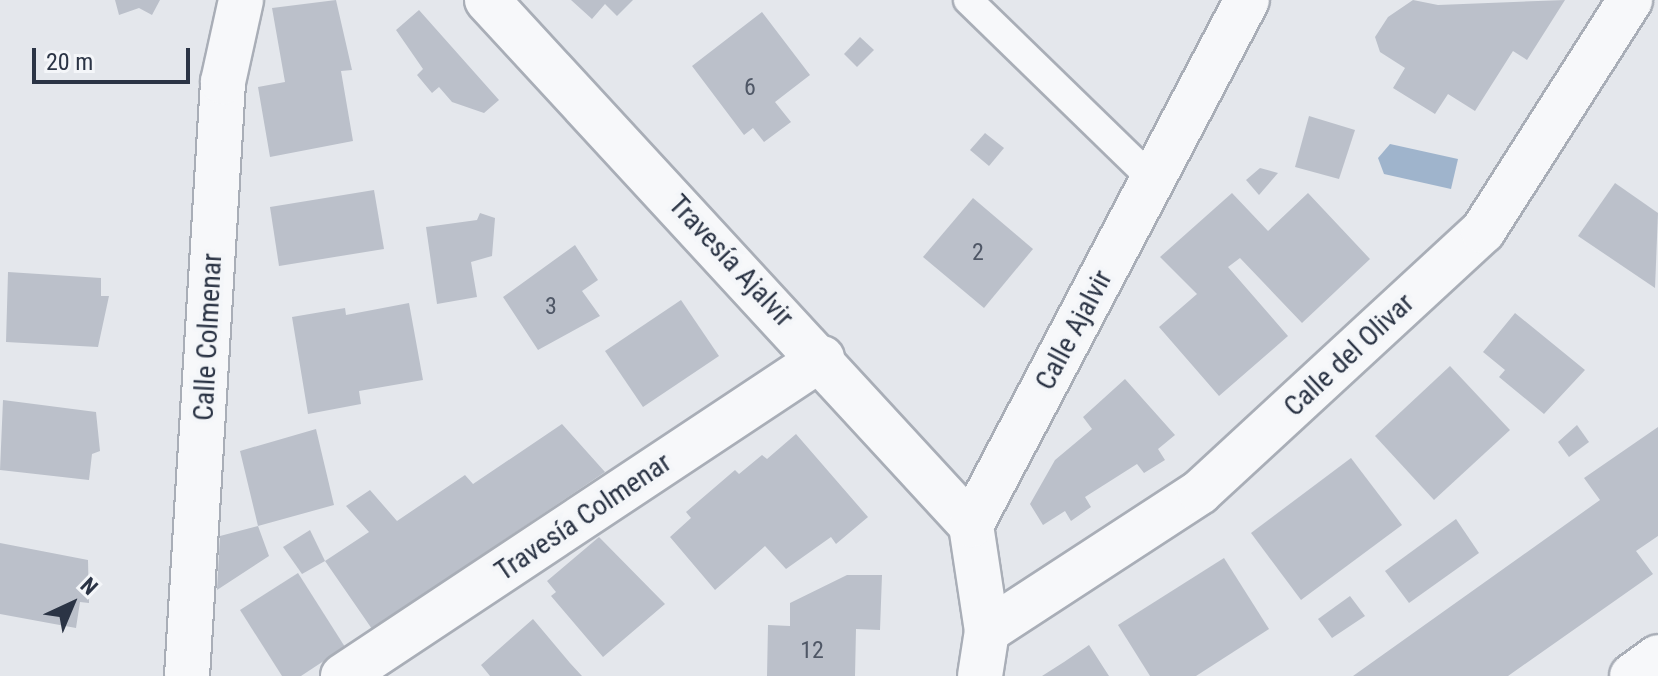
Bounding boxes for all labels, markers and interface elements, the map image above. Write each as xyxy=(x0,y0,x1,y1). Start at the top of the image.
scale bar xyxy=(36,32,194,82)
text: 20 m xyxy=(46,48,93,76)
house number: 6 xyxy=(744,74,756,102)
street label: Travesía Ajalvir xyxy=(661,188,801,334)
house number: 2 xyxy=(972,239,984,267)
street label: Calle Colmenar xyxy=(187,252,229,422)
street label: Calle Ajalvir xyxy=(1028,264,1120,396)
street label: Calle del Olivar xyxy=(1277,286,1421,424)
house number: 3 xyxy=(545,293,557,321)
street label: Travesía Colmenar xyxy=(489,446,677,588)
north arrow xyxy=(32,564,112,644)
text: N xyxy=(75,573,103,600)
house number: 12 xyxy=(800,637,824,665)

